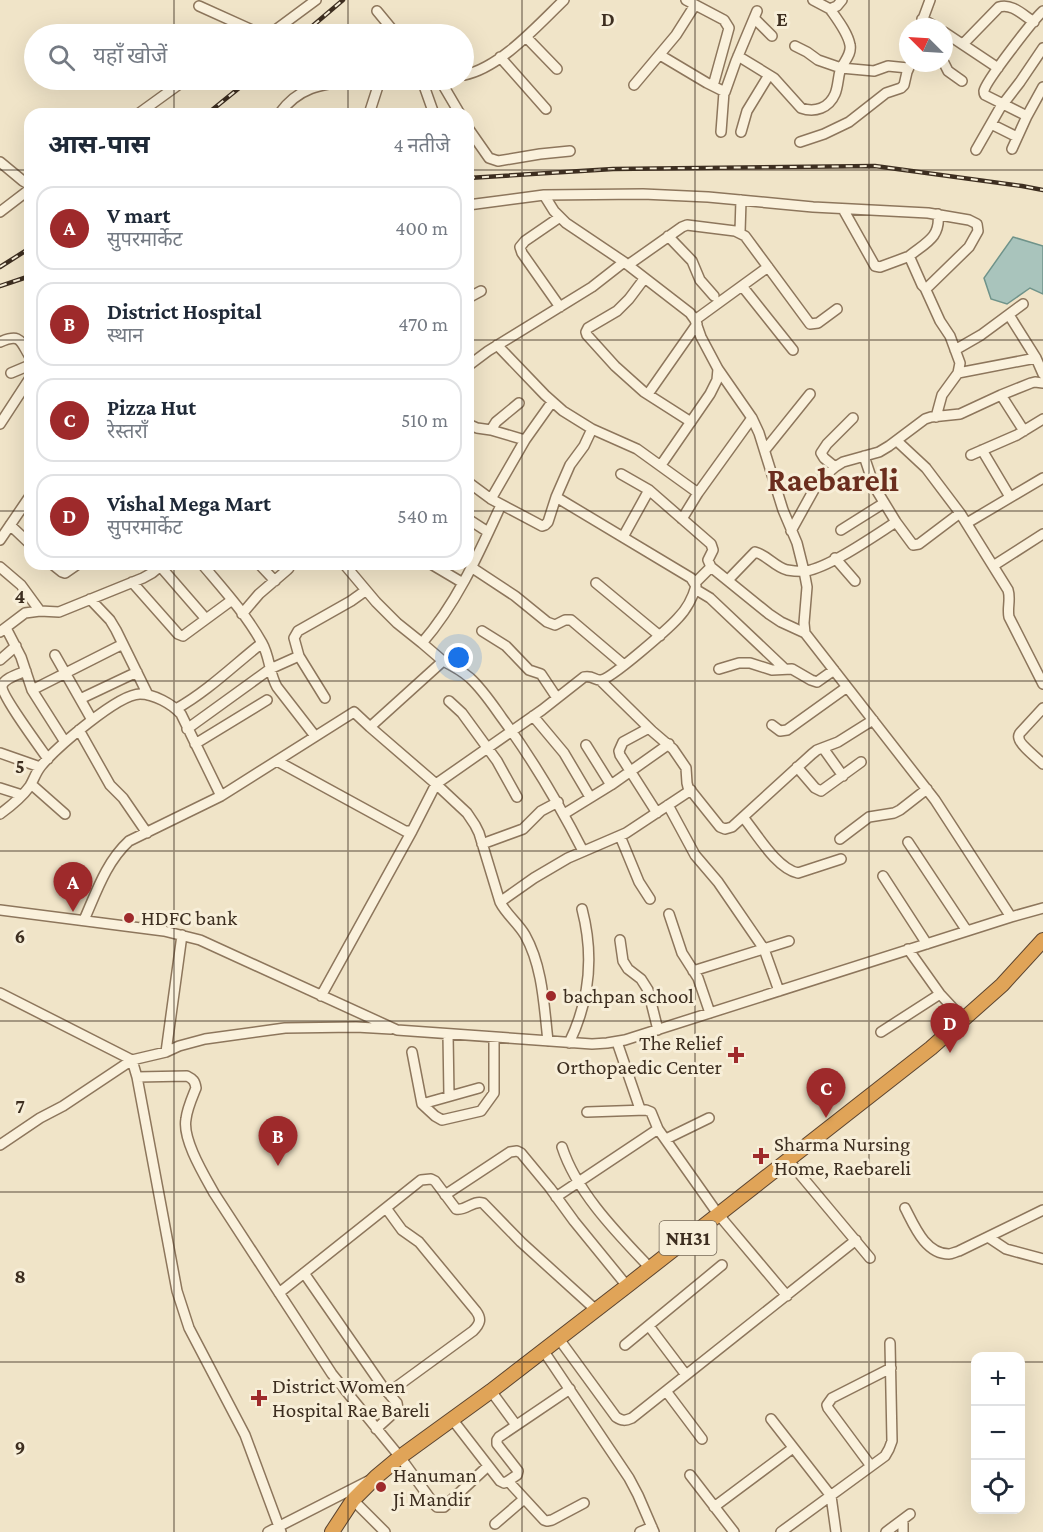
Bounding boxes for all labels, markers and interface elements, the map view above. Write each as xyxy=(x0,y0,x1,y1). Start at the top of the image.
text: D xyxy=(601,8,615,30)
text: E xyxy=(776,8,788,30)
north arrow xyxy=(899,18,953,72)
search box xyxy=(24,24,474,90)
icon: search xyxy=(45,41,78,74)
text: यहाँ खोजें xyxy=(93,43,167,68)
text: आस-पास xyxy=(48,130,150,159)
text: 4 नतीजे xyxy=(394,134,450,156)
text: V mart xyxy=(107,203,171,228)
text: A xyxy=(64,217,75,239)
text: 400 m xyxy=(395,217,448,239)
text: सुपरमार्केट xyxy=(107,228,183,250)
text: District Hospital xyxy=(107,299,262,324)
text: B xyxy=(64,313,75,335)
text: 470 m xyxy=(398,313,448,335)
text: स्थान xyxy=(107,324,143,346)
text: Pizza Hut xyxy=(107,395,196,420)
text: C xyxy=(63,409,76,431)
text: 510 m xyxy=(401,409,448,431)
text: रेस्तराँ xyxy=(107,420,148,442)
district label: Raebareli xyxy=(767,461,899,498)
text: Vishal Mega Mart xyxy=(107,491,271,516)
text: D xyxy=(63,505,76,527)
text: 540 m xyxy=(397,505,448,527)
text: सुपरमार्केट xyxy=(107,516,183,538)
text: 4 xyxy=(15,585,26,607)
your location xyxy=(444,643,473,672)
text: 5 xyxy=(15,755,25,777)
pin: A xyxy=(54,862,92,912)
place label: HDFC bank xyxy=(141,906,237,930)
marker: HDFC bank xyxy=(122,911,136,925)
text: 6 xyxy=(15,925,25,947)
place label: bachpan school xyxy=(563,984,694,1008)
marker: bachpan school xyxy=(544,989,558,1003)
pin: D xyxy=(930,1004,970,1053)
place label: The Relief Orthopaedic Center xyxy=(556,1031,724,1079)
marker: The Relief Orthopaedic Center xyxy=(727,1046,745,1064)
pin: C xyxy=(806,1068,846,1118)
text: 7 xyxy=(15,1095,25,1117)
pin: B xyxy=(258,1116,298,1166)
place label: Sharma Nursing Home, Raebareli xyxy=(774,1132,912,1180)
marker: Sharma Nursing Home, Raebareli xyxy=(752,1147,770,1165)
road number: NH31 xyxy=(660,1221,716,1255)
text: 8 xyxy=(14,1265,26,1287)
map controls xyxy=(971,1352,1025,1514)
button: + xyxy=(971,1352,1025,1406)
place label: District Women Hospital Rae Bareli xyxy=(272,1374,430,1422)
marker: District Women Hospital Rae Bareli xyxy=(250,1389,268,1407)
button: − xyxy=(971,1406,1025,1460)
text: 9 xyxy=(15,1436,25,1458)
button: locate xyxy=(971,1460,1025,1514)
place label: Hanuman Ji Mandir xyxy=(391,1463,477,1511)
marker: Hanuman Ji Mandir xyxy=(374,1480,388,1494)

